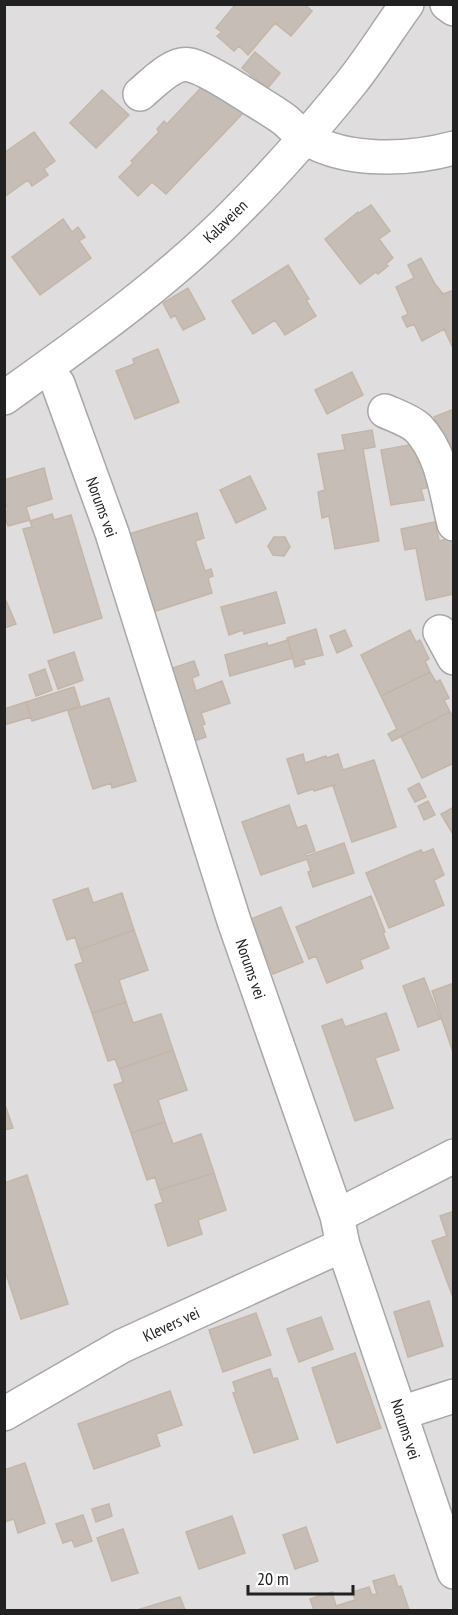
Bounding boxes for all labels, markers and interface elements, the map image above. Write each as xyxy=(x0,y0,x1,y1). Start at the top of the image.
street label: Kalaveien xyxy=(199,195,251,247)
street label: Norums vei xyxy=(82,474,122,540)
street label: Norums vei xyxy=(231,936,271,1002)
street label: Klevers vei xyxy=(140,1302,202,1346)
street label: Norums vei xyxy=(387,1396,425,1462)
scale bar xyxy=(248,1558,353,1596)
text: 20 m xyxy=(257,1567,289,1590)

